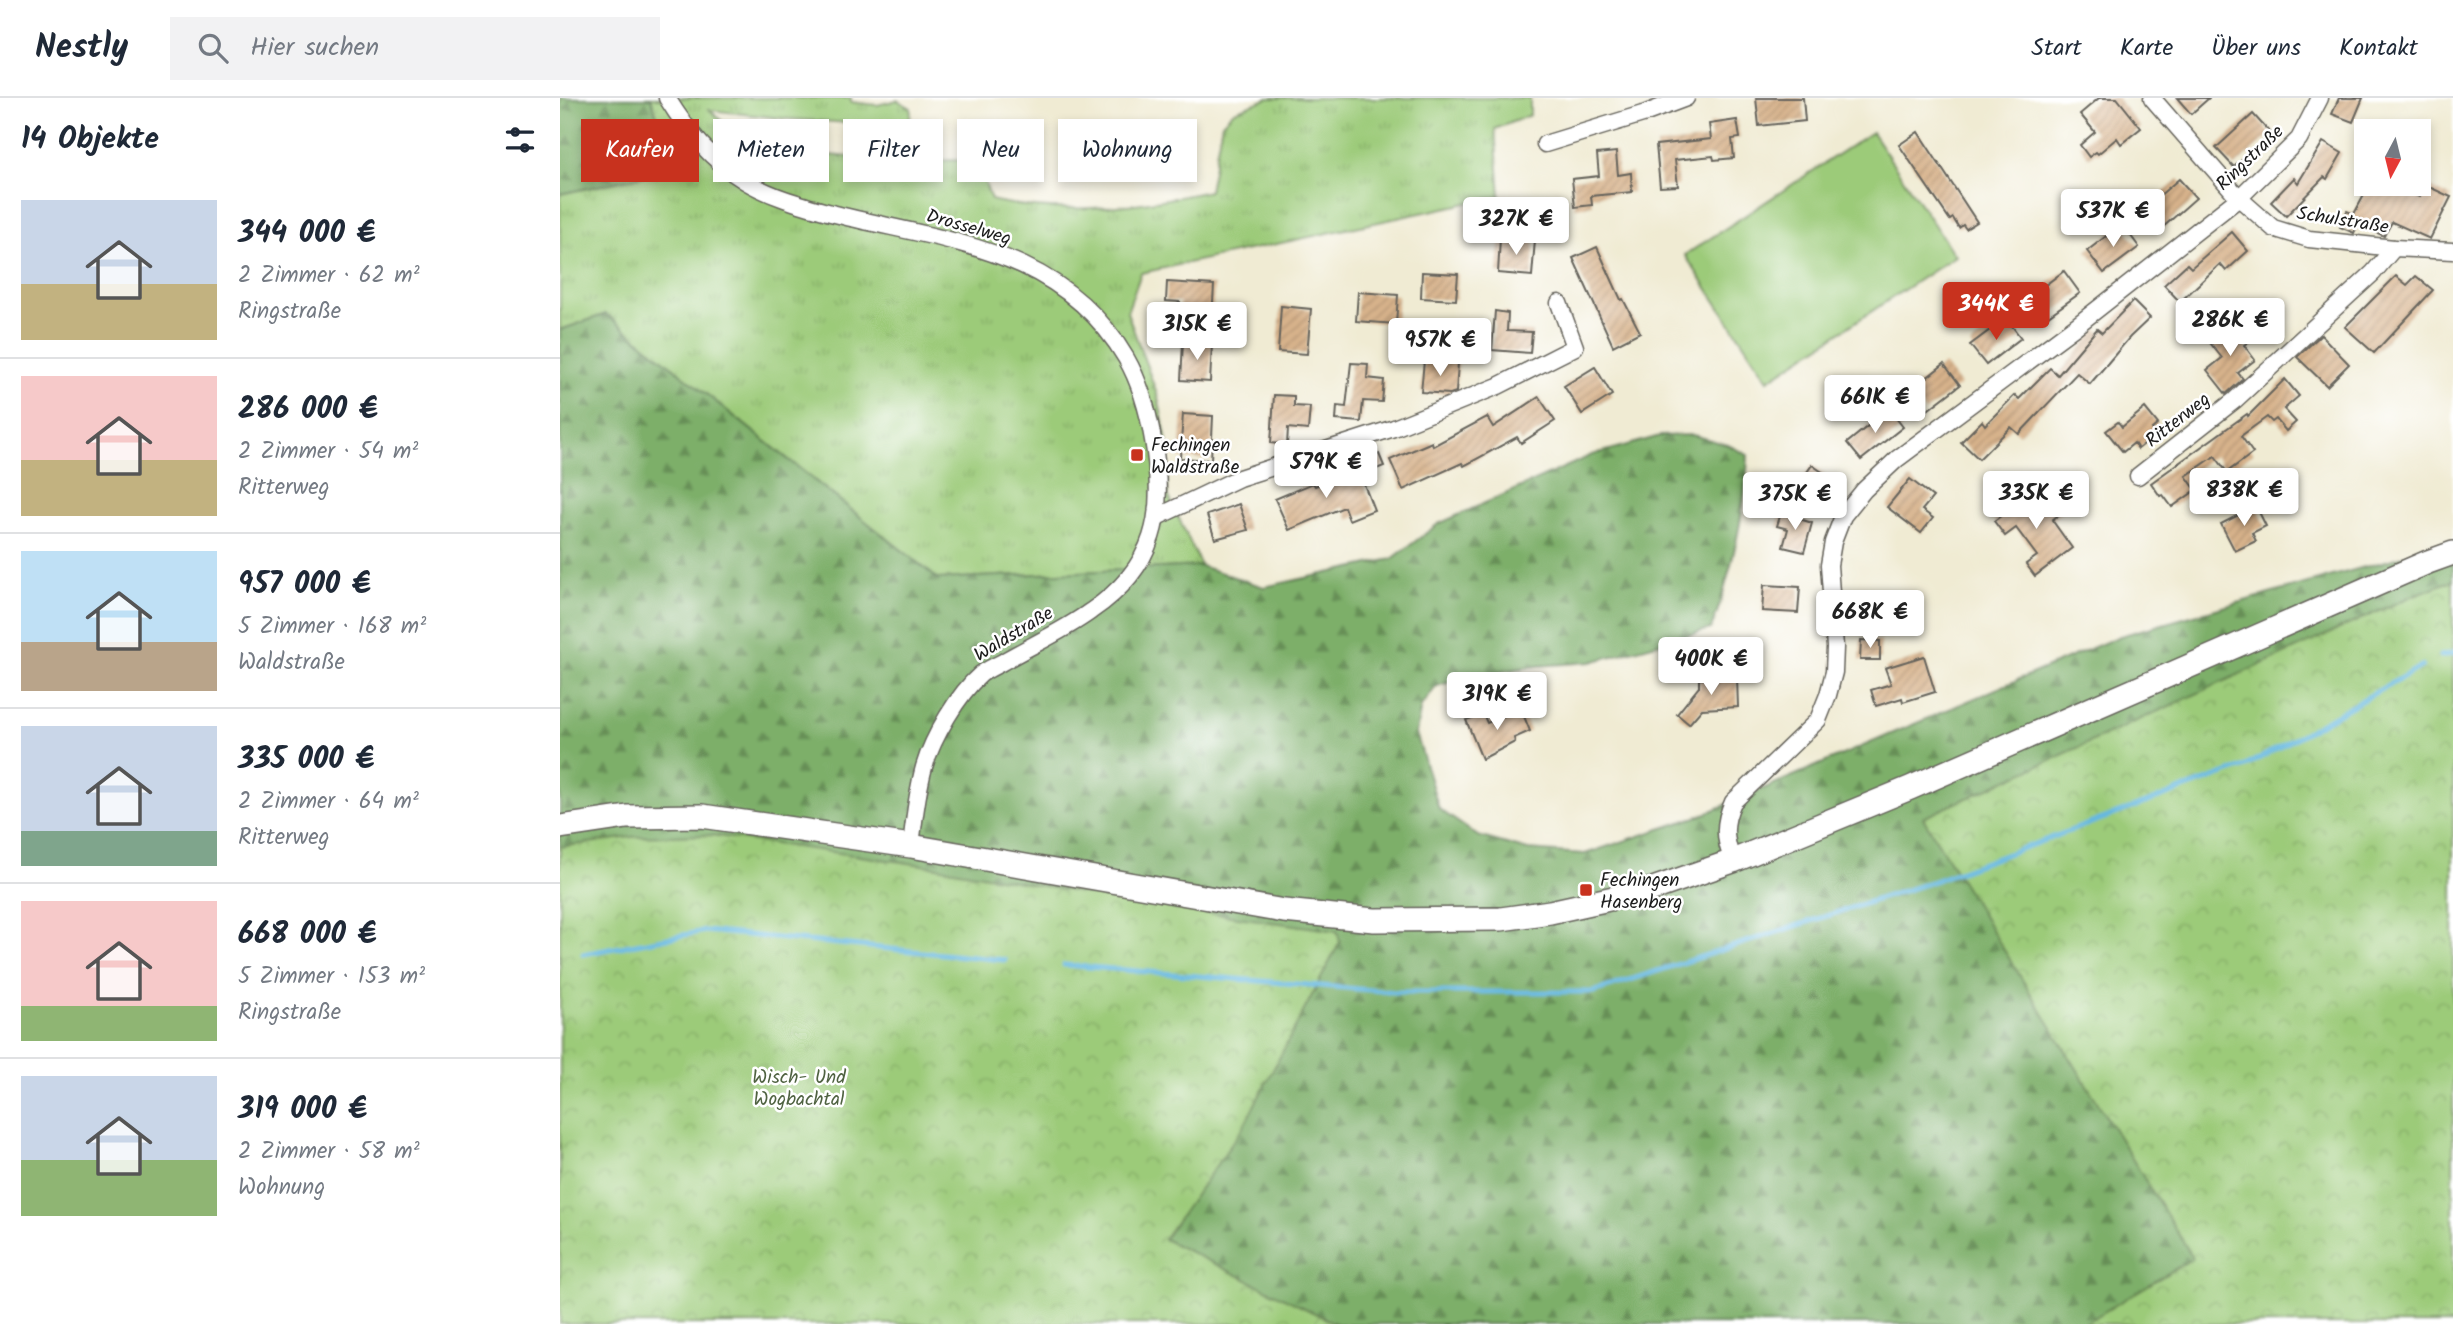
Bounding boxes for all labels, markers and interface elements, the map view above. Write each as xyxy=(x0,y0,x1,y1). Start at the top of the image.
search box xyxy=(170,17,660,80)
text: Nestly xyxy=(35,22,128,75)
text: Hier suchen xyxy=(250,27,379,69)
icon: search xyxy=(194,29,232,67)
text: Start xyxy=(2031,29,2082,68)
text: Karte xyxy=(2120,29,2173,68)
text: Über uns xyxy=(2211,29,2301,68)
text: Kontakt xyxy=(2339,29,2418,68)
text: 14 Objekte xyxy=(21,116,159,164)
street label: Ringstraße xyxy=(2209,118,2292,199)
chip: Kaufen xyxy=(581,119,699,182)
chip: Mieten xyxy=(713,119,829,182)
chip: Filter xyxy=(843,119,943,182)
chip: Neu xyxy=(957,119,1044,182)
chip: Wohnung xyxy=(1058,119,1197,182)
north arrow xyxy=(2354,119,2431,196)
map controls xyxy=(2354,119,2431,196)
icon: filters xyxy=(501,121,539,159)
pin: 537K € xyxy=(2056,190,2170,249)
text: 537K € xyxy=(2077,194,2149,230)
pin: 327K € xyxy=(1459,198,1573,257)
street label: Schulstraße xyxy=(2294,199,2391,243)
street label: Drosselweg xyxy=(923,202,1014,254)
text: 327K € xyxy=(1479,202,1553,238)
text: 344 000 € xyxy=(238,210,375,258)
icon: home xyxy=(77,228,161,312)
text: 2 Zimmer · 62 m² xyxy=(238,258,420,294)
pin: 344K € xyxy=(1939,282,2053,342)
text: 344K € xyxy=(1959,287,2033,323)
text: Ringstraße xyxy=(238,294,341,330)
pin: 286K € xyxy=(2173,299,2287,358)
pin: 315K € xyxy=(1140,302,1254,362)
text: 286K € xyxy=(2192,303,2268,339)
text: 315K € xyxy=(1163,307,1231,343)
pin: 957K € xyxy=(1383,318,1497,378)
text: 957K € xyxy=(1404,323,1476,359)
pin: 661K € xyxy=(1818,376,1932,435)
text: 661K € xyxy=(1840,380,1910,416)
text: 286 000 € xyxy=(238,386,378,434)
street label: Ritterweg xyxy=(2139,386,2217,456)
icon: home xyxy=(77,404,161,488)
place label: Fechingen Waldstraße xyxy=(1151,431,1240,483)
text: 2 Zimmer · 54 m² xyxy=(238,434,418,470)
pin: 579K € xyxy=(1269,440,1383,500)
text: 579K € xyxy=(1290,445,1362,481)
marker: Fechingen Waldstraße xyxy=(1129,447,1145,463)
pin: 838K € xyxy=(2187,468,2301,528)
text: Ritterweg xyxy=(238,470,329,506)
pin: 375K € xyxy=(1738,472,1852,532)
pin: 335K € xyxy=(1979,472,2093,531)
text: 838K € xyxy=(2205,473,2283,509)
text: 335K € xyxy=(1999,476,2073,512)
text: 375K € xyxy=(1759,477,1831,513)
text: 957 000 € xyxy=(238,561,371,609)
icon: home xyxy=(77,579,161,663)
pin: 668K € xyxy=(1813,590,1927,650)
text: 668K € xyxy=(1832,595,1908,631)
street label: Waldstraße xyxy=(968,599,1060,670)
text: 5 Zimmer · 168 m² xyxy=(238,609,426,645)
pin: 400K € xyxy=(1654,638,1768,697)
text: 400K € xyxy=(1674,642,1748,678)
text: Waldstraße xyxy=(238,645,345,681)
pin: 319K € xyxy=(1440,672,1554,732)
text: 319K € xyxy=(1463,677,1531,713)
text: 335 000 € xyxy=(238,736,374,784)
icon: home xyxy=(77,754,161,838)
text: 2 Zimmer · 64 m² xyxy=(238,784,419,820)
text: Ritterweg xyxy=(238,820,329,856)
place label: Fechingen Hasenberg xyxy=(1600,866,1682,918)
marker: Fechingen Hasenberg xyxy=(1578,882,1594,898)
text: 668 000 € xyxy=(238,911,377,959)
icon: home xyxy=(77,929,161,1013)
text: 5 Zimmer · 153 m² xyxy=(238,959,425,995)
text: Ringstraße xyxy=(238,995,341,1031)
park label: Wisch- Und Wogbachtal xyxy=(752,1063,846,1115)
text: 319 000 € xyxy=(238,1086,367,1134)
icon: home xyxy=(77,1104,161,1188)
text: 2 Zimmer · 58 m² xyxy=(238,1134,420,1170)
text: Wohnung xyxy=(238,1170,325,1206)

